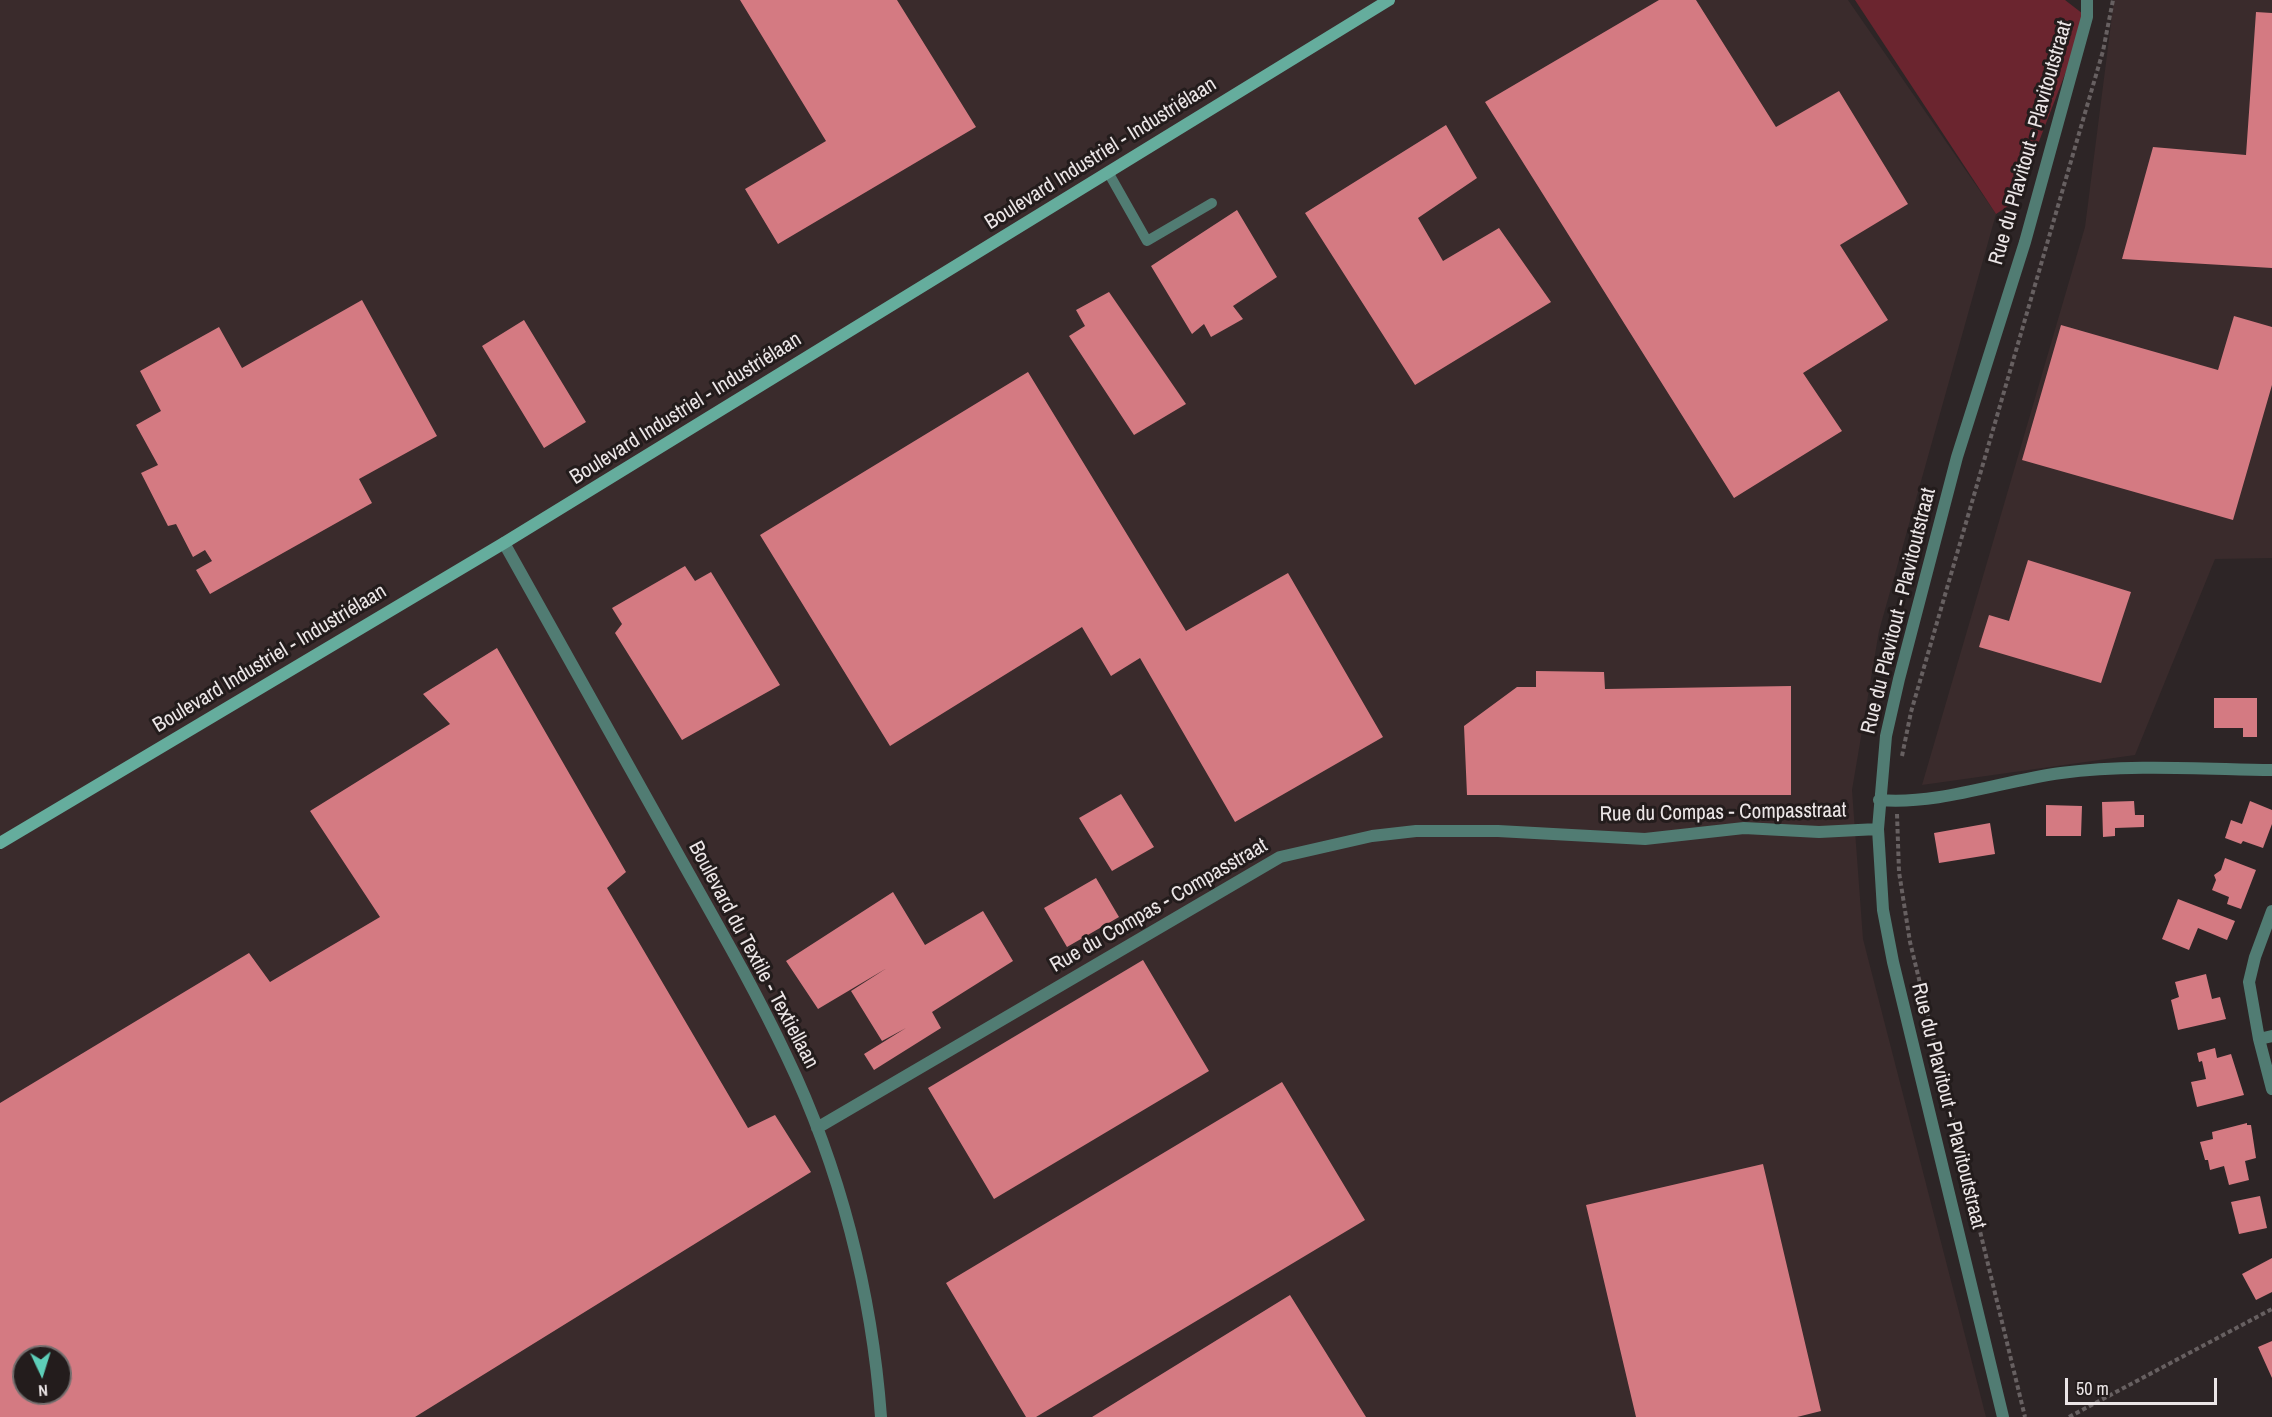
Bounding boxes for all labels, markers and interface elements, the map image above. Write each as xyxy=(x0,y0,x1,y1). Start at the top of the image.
street label: Rue du Plavitout - Plavitoutstraat xyxy=(1984,18,2078,268)
street label: Boulevard Industriel - Industriélaan xyxy=(981,72,1221,236)
street label: Boulevard Industriel - Industriélaan xyxy=(566,327,806,491)
street label: Rue du Plavitout - Plavitoutstraat xyxy=(1856,485,1942,737)
street label: Boulevard Industriel - Industriélaan xyxy=(149,579,391,739)
street label: Rue du Compas - Compasstraat xyxy=(1599,798,1847,828)
street label: Rue du Compas - Compasstraat xyxy=(1046,833,1272,979)
street label: Boulevard du Textile - Textiellaan xyxy=(682,837,824,1073)
street label: Rue du Plavitout - Plavitoutstraat xyxy=(1905,980,1991,1232)
north arrow xyxy=(12,1345,72,1405)
scale bar xyxy=(2068,1366,2220,1404)
text: 50 m xyxy=(2076,1376,2109,1401)
text: N xyxy=(38,1380,49,1402)

